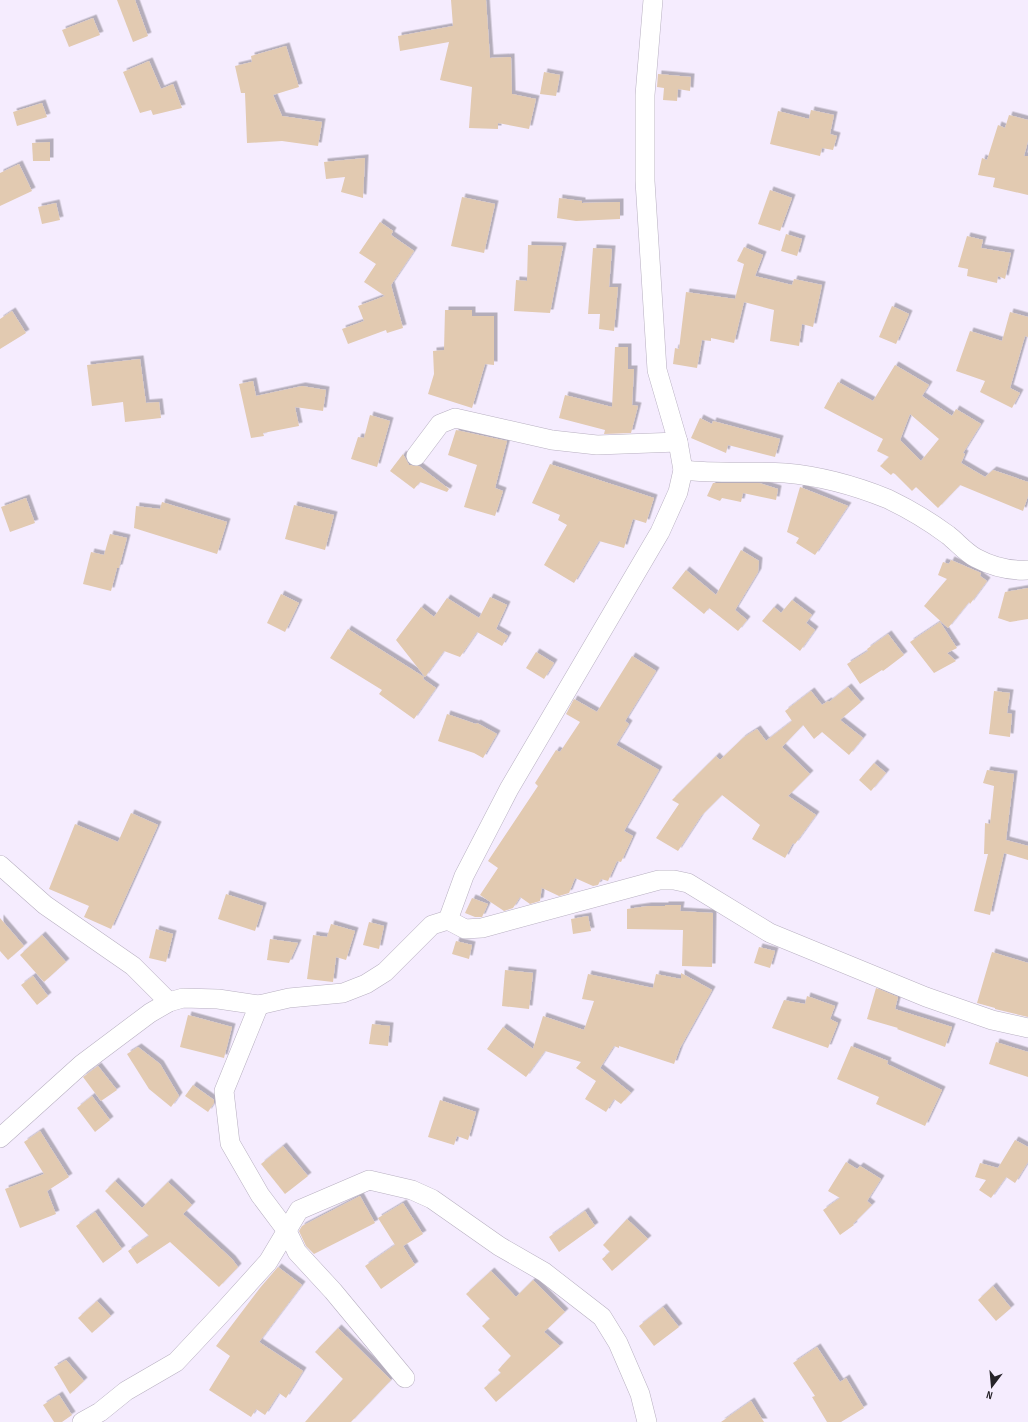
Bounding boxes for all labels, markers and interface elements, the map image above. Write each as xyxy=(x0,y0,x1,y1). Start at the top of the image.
north arrow xyxy=(972,1366,1012,1406)
text: N xyxy=(985,1388,994,1402)

